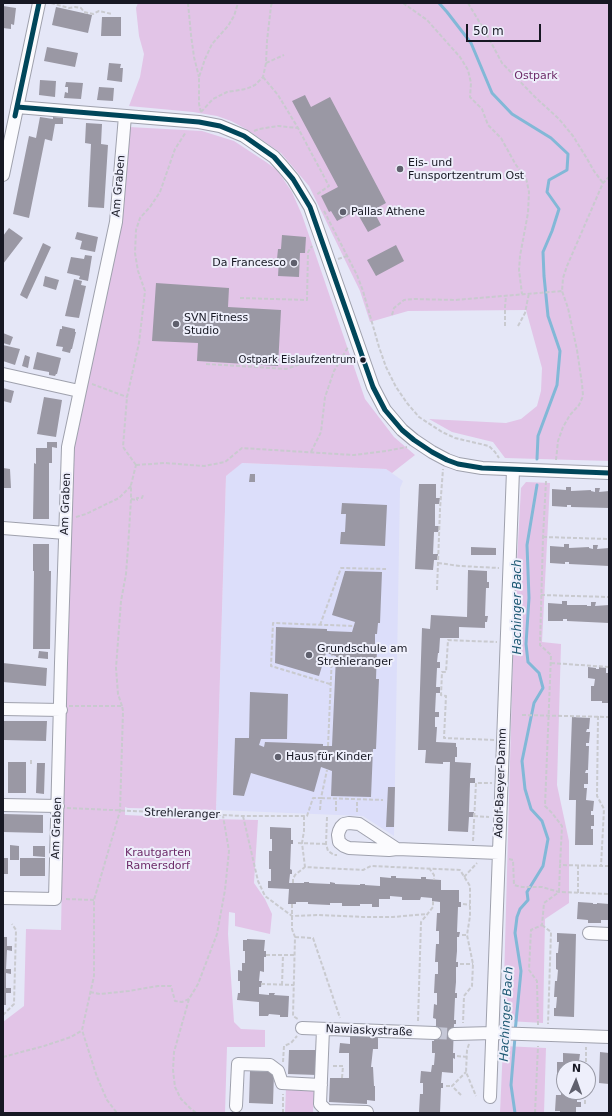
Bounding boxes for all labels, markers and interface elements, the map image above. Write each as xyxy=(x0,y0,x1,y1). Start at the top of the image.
scale bar xyxy=(468,16,543,42)
text: 50 m xyxy=(473,24,504,38)
park label: Ostpark xyxy=(514,69,558,83)
street label: Am Graben xyxy=(110,154,128,218)
place label: Eis- und Funsportzentrum Ost xyxy=(408,156,524,182)
marker: Eis- und Funsportzentrum Ost xyxy=(395,164,405,174)
place label: Pallas Athene xyxy=(351,205,425,219)
marker: Pallas Athene xyxy=(338,207,348,217)
place label: Da Francesco xyxy=(212,256,286,270)
marker: Da Francesco xyxy=(289,258,299,268)
place label: SVN Fitness Studio xyxy=(184,311,248,337)
marker: SVN Fitness Studio xyxy=(171,319,181,329)
place label: Ostpark Eislaufzentrum xyxy=(239,354,356,366)
marker: Ostpark Eislaufzentrum xyxy=(358,355,368,365)
street label: Am Graben xyxy=(58,473,74,535)
water label: Hachinger Bach xyxy=(511,559,525,655)
place label: Grundschule am Strehleranger xyxy=(317,642,407,668)
marker: Grundschule am Strehleranger xyxy=(304,650,314,660)
street label: Adolf-Baeyer-Damm xyxy=(492,728,510,838)
place label: Haus für Kinder xyxy=(286,750,372,764)
marker: Haus für Kinder xyxy=(273,752,283,762)
street label: Am Graben xyxy=(49,797,65,859)
street label: Strehleranger xyxy=(144,806,220,822)
park label: Krautgarten Ramersdorf xyxy=(125,846,191,872)
water label: Hachinger Bach xyxy=(497,966,517,1062)
street label: Nawiaskystraße xyxy=(325,1023,413,1039)
north arrow xyxy=(556,1060,596,1100)
text: N xyxy=(572,1062,581,1075)

